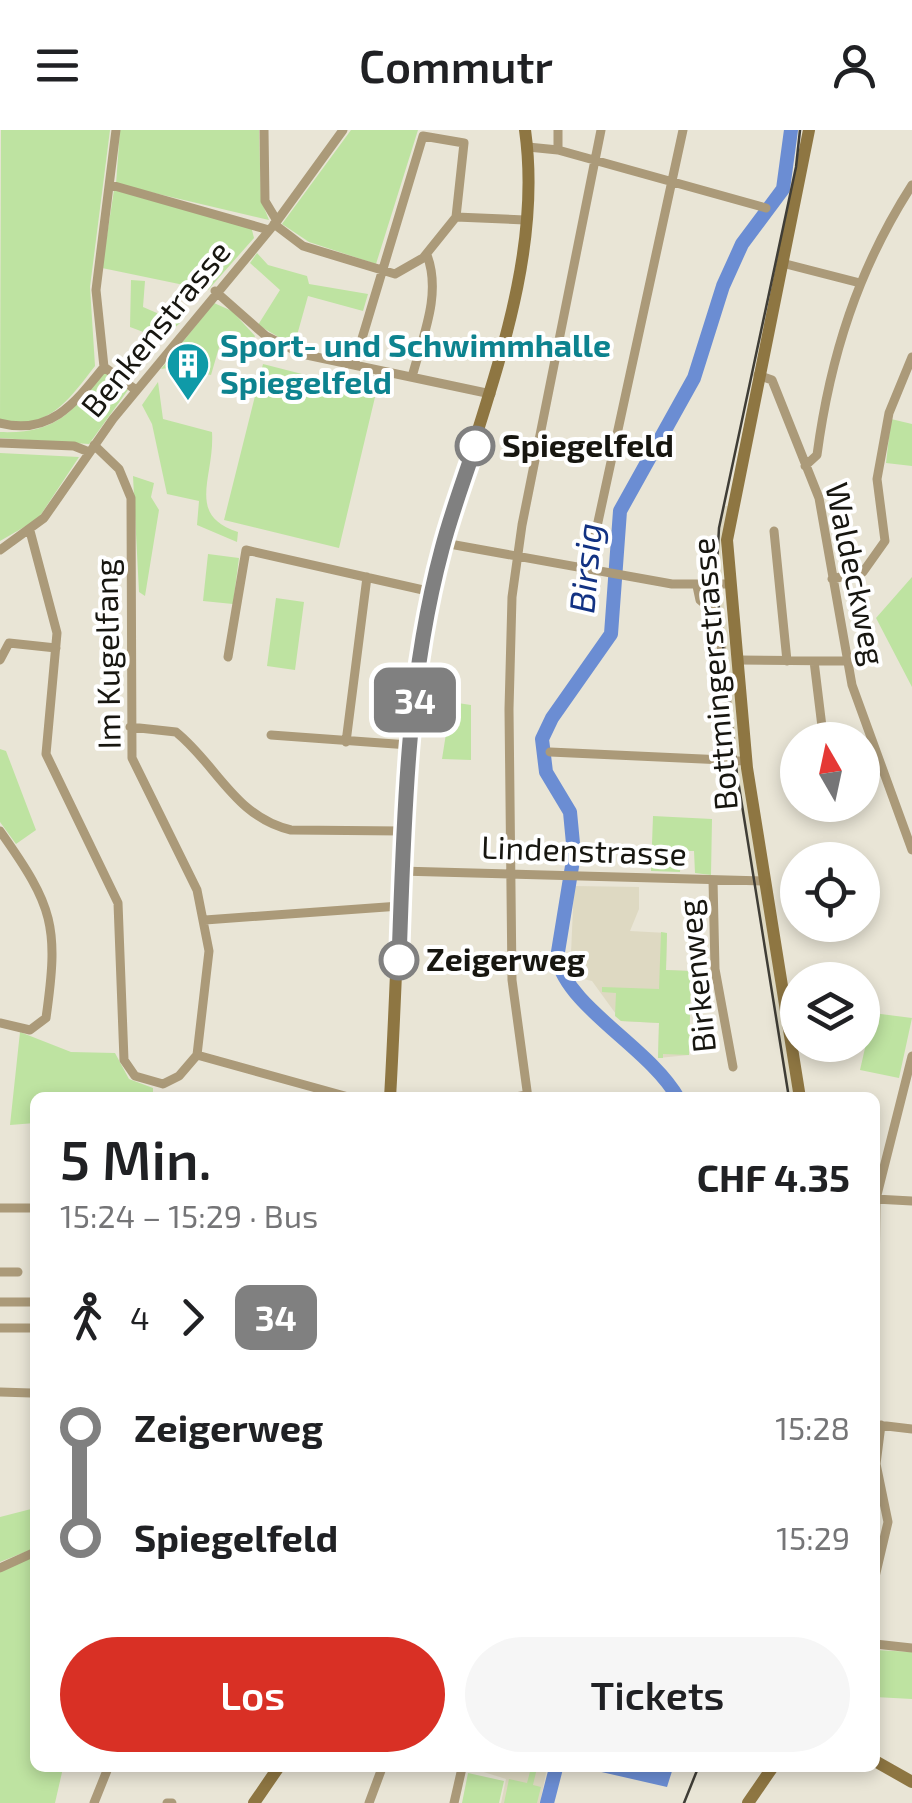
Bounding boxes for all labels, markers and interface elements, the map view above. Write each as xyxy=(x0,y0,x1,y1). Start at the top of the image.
icon: menu xyxy=(30,38,85,93)
text: Commutr xyxy=(359,38,553,92)
icon: person xyxy=(827,38,882,93)
street label: Benkenstrasse xyxy=(72,232,237,424)
place label: Sport- und Schwimmhalle Spiegelfeld xyxy=(220,325,611,400)
building icon: Sport- und Schwimmhalle Spiegelfeld xyxy=(165,341,211,402)
place label: Spiegelfeld xyxy=(502,425,674,463)
marker: Spiegelfeld xyxy=(456,427,494,465)
street label: Waldeckweg xyxy=(819,479,895,669)
water label: Birsig xyxy=(559,521,609,615)
street label: Bottmingerstrasse xyxy=(682,536,744,812)
street label: Im Kugelfang xyxy=(85,558,127,750)
line badge: 34 xyxy=(370,668,460,732)
text: 34 xyxy=(394,679,436,721)
north arrow xyxy=(780,722,880,822)
map controls xyxy=(780,722,880,1062)
street label: Lindenstrasse xyxy=(481,826,687,872)
button: locate xyxy=(780,842,880,942)
street label: Birkenweg xyxy=(668,898,722,1055)
place label: Zeigerweg xyxy=(426,939,586,977)
marker: Zeigerweg xyxy=(380,941,418,979)
button: layers xyxy=(780,962,880,1062)
text: 5 Min. xyxy=(60,1125,212,1191)
text: CHF 4.35 xyxy=(697,1154,850,1200)
text: 15:24 – 15:29 · Bus xyxy=(60,1196,318,1234)
icon: walk xyxy=(60,1290,115,1345)
icon: forward xyxy=(165,1290,220,1345)
text: 34 xyxy=(255,1296,297,1338)
text: 4 xyxy=(130,1298,150,1336)
text: Zeigerweg xyxy=(134,1404,323,1450)
text: 15:28 xyxy=(775,1408,850,1446)
text: Spiegelfeld xyxy=(134,1514,338,1560)
text: 15:29 xyxy=(776,1518,850,1556)
button: Los xyxy=(60,1637,445,1752)
button: Tickets xyxy=(465,1637,850,1752)

